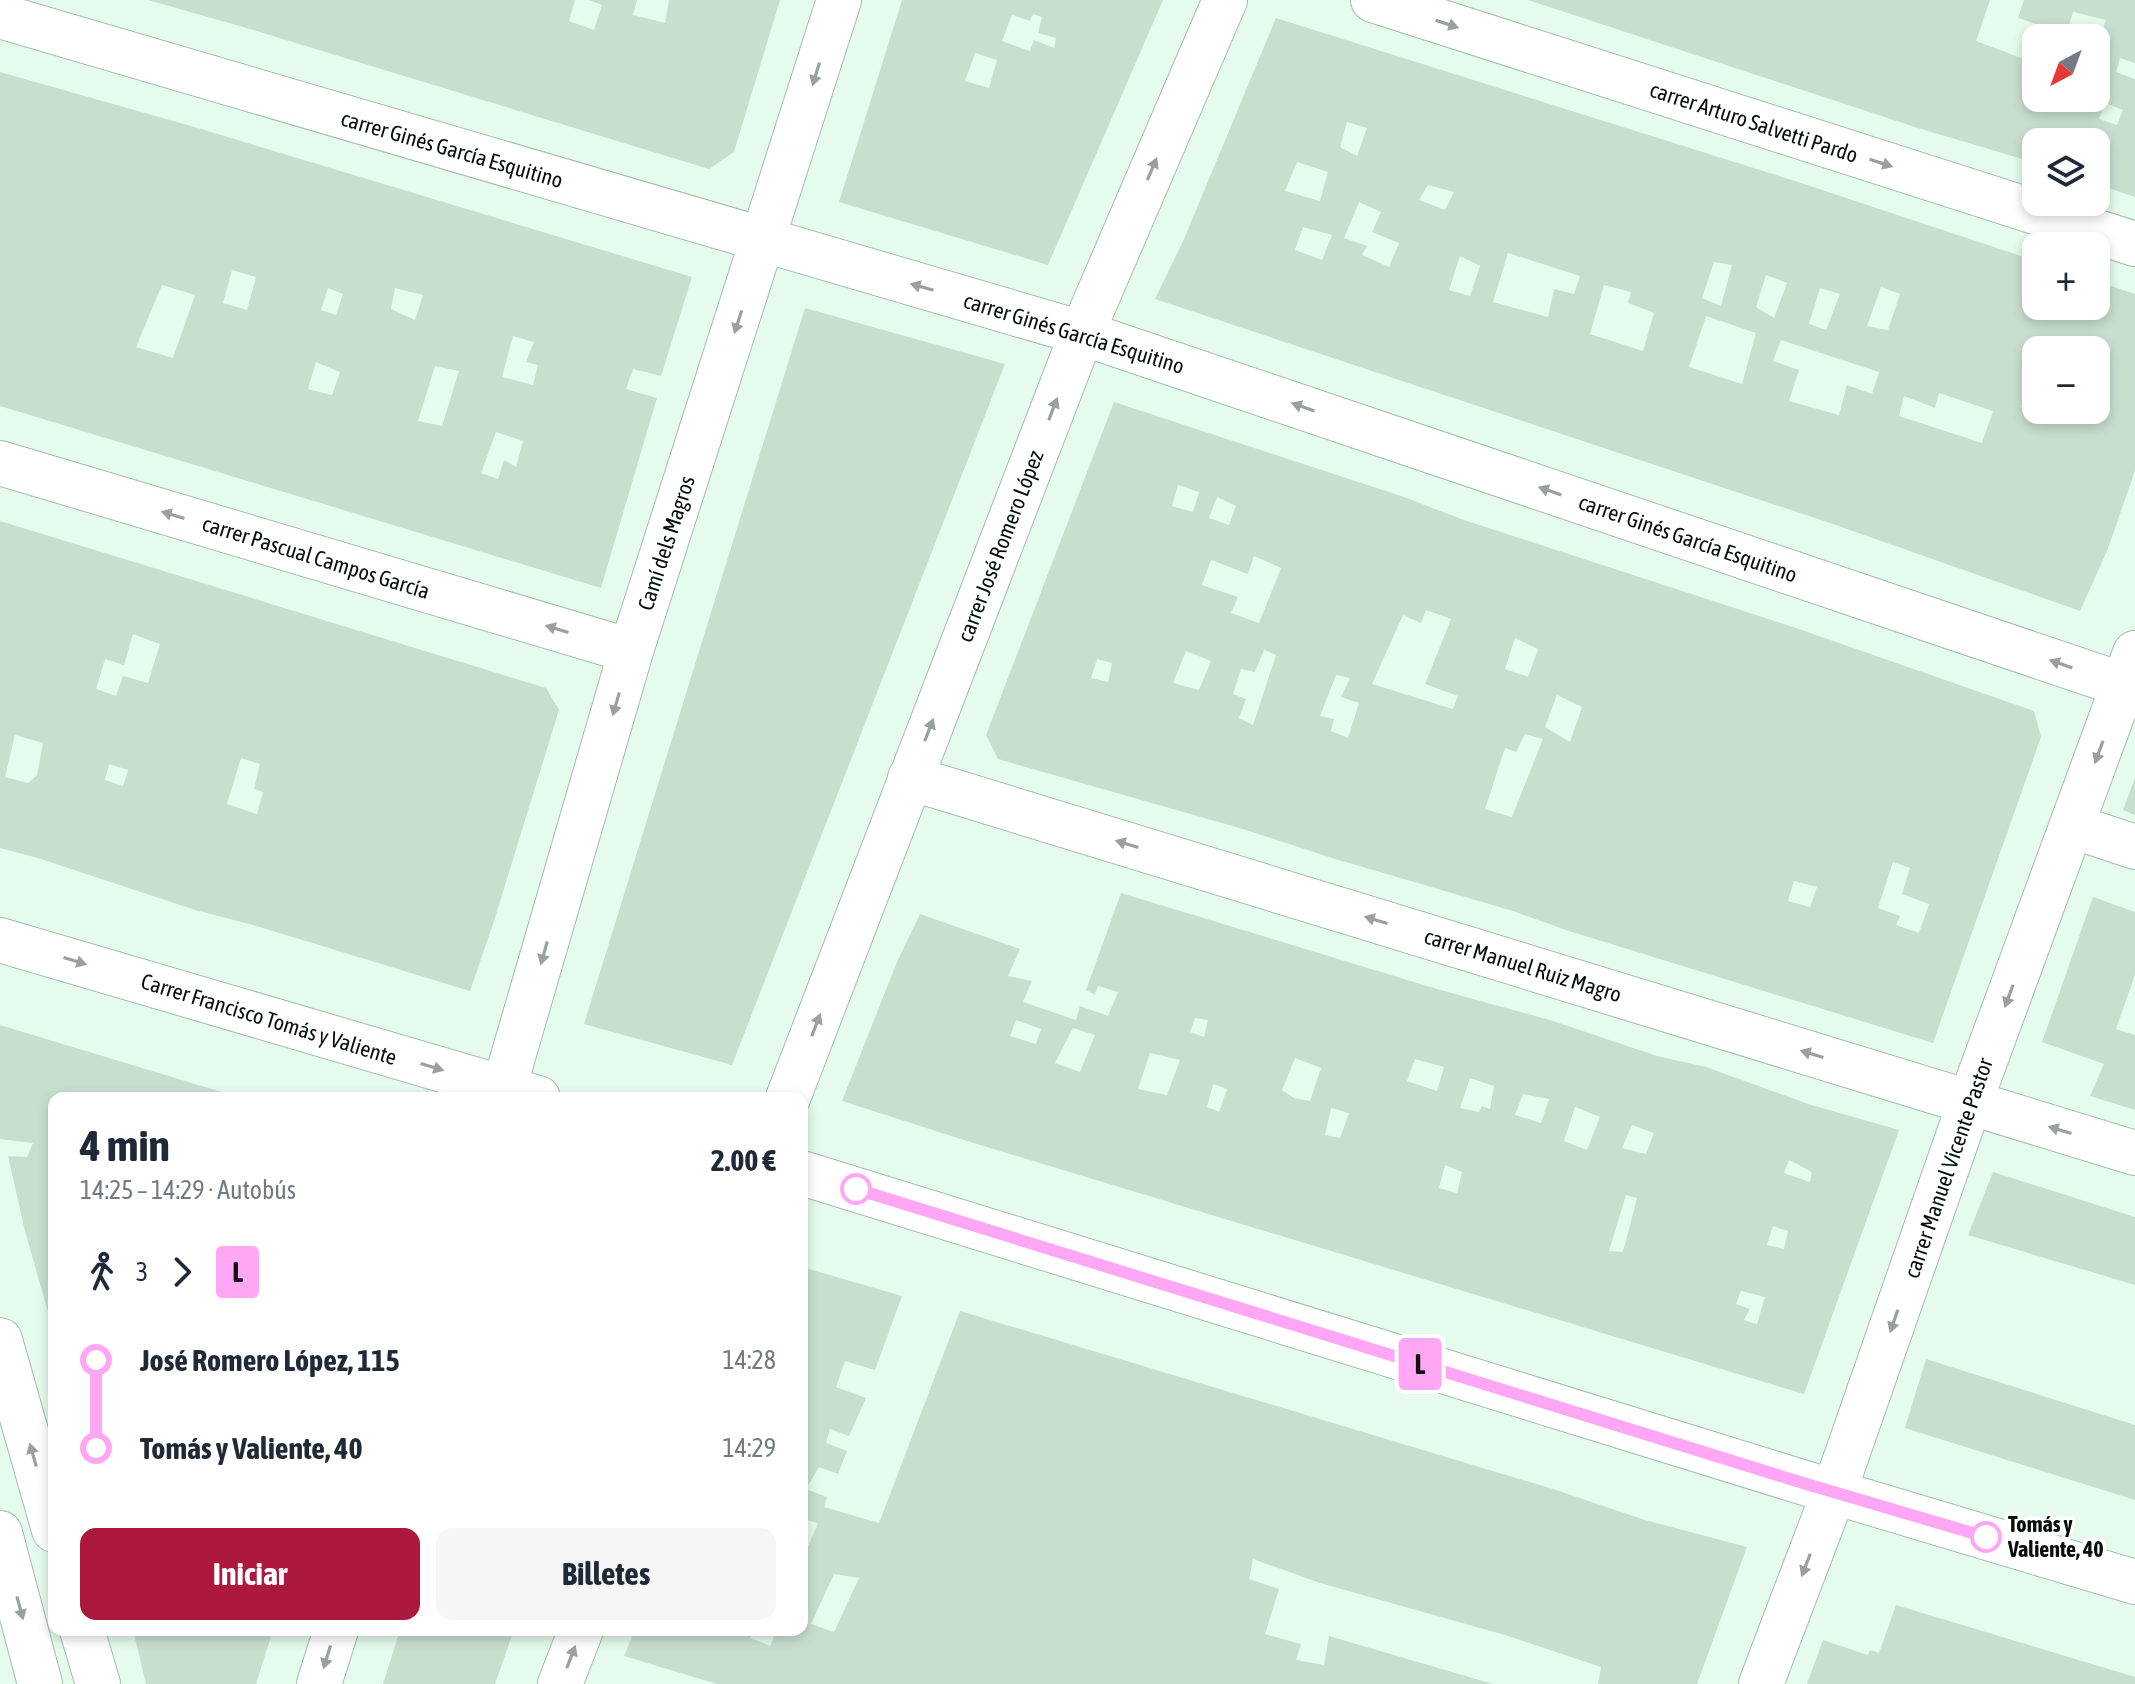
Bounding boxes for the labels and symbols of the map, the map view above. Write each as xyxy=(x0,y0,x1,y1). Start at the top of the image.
one-way arrow xyxy=(1435,18,1459,31)
north arrow xyxy=(2022,24,2110,112)
one-way arrow xyxy=(809,63,822,87)
street label: carrer Arturo Salvetti Pardo xyxy=(1647,76,1861,168)
street label: carrer Ginés García Esquitino xyxy=(338,105,566,193)
one-way arrow xyxy=(1146,157,1159,181)
one-way arrow xyxy=(1870,157,1894,169)
one-way arrow xyxy=(909,280,934,292)
street label: carrer Ginés García Esquitino xyxy=(960,287,1188,379)
one-way arrow xyxy=(731,311,743,335)
one-way arrow xyxy=(1046,397,1059,421)
one-way arrow xyxy=(1291,401,1315,413)
street label: carrer José Romero López xyxy=(951,446,1049,646)
street label: Camí dels Magros xyxy=(632,472,700,614)
one-way arrow xyxy=(1537,484,1561,496)
street label: carrer Ginés García Esquitino xyxy=(1575,488,1801,588)
one-way arrow xyxy=(161,508,185,521)
street label: carrer Pascual Campos García xyxy=(199,510,433,604)
one-way arrow xyxy=(544,622,568,635)
one-way arrow xyxy=(2049,657,2073,669)
one-way arrow xyxy=(609,692,622,716)
one-way arrow xyxy=(923,718,936,742)
one-way arrow xyxy=(2092,741,2105,765)
one-way arrow xyxy=(1115,837,1139,850)
one-way arrow xyxy=(1363,913,1387,926)
street label: carrer Manuel Ruiz Magro xyxy=(1421,923,1625,1007)
one-way arrow xyxy=(537,941,549,966)
one-way arrow xyxy=(64,955,88,968)
street label: Carrer Francisco Tomás y Valiente xyxy=(138,968,400,1070)
one-way arrow xyxy=(2002,985,2015,1009)
one-way arrow xyxy=(810,1013,823,1037)
one-way arrow xyxy=(1800,1047,1824,1060)
street label: carrer Manuel Vicente Pastor xyxy=(1898,1054,1998,1281)
one-way arrow xyxy=(420,1061,444,1074)
one-way arrow xyxy=(2048,1123,2072,1136)
unlabelled marker xyxy=(841,1174,871,1204)
one-way arrow xyxy=(1887,1309,1899,1333)
line badge: L xyxy=(1394,1338,1446,1390)
one-way arrow xyxy=(26,1442,38,1467)
place label: Tomás y Valiente, 40 xyxy=(2007,1511,2104,1562)
marker: Tomás y Valiente, 40 xyxy=(1971,1522,2001,1552)
one-way arrow xyxy=(1799,1553,1812,1577)
one-way arrow xyxy=(14,1597,27,1621)
one-way arrow xyxy=(320,1645,333,1669)
one-way arrow xyxy=(565,1645,578,1669)

